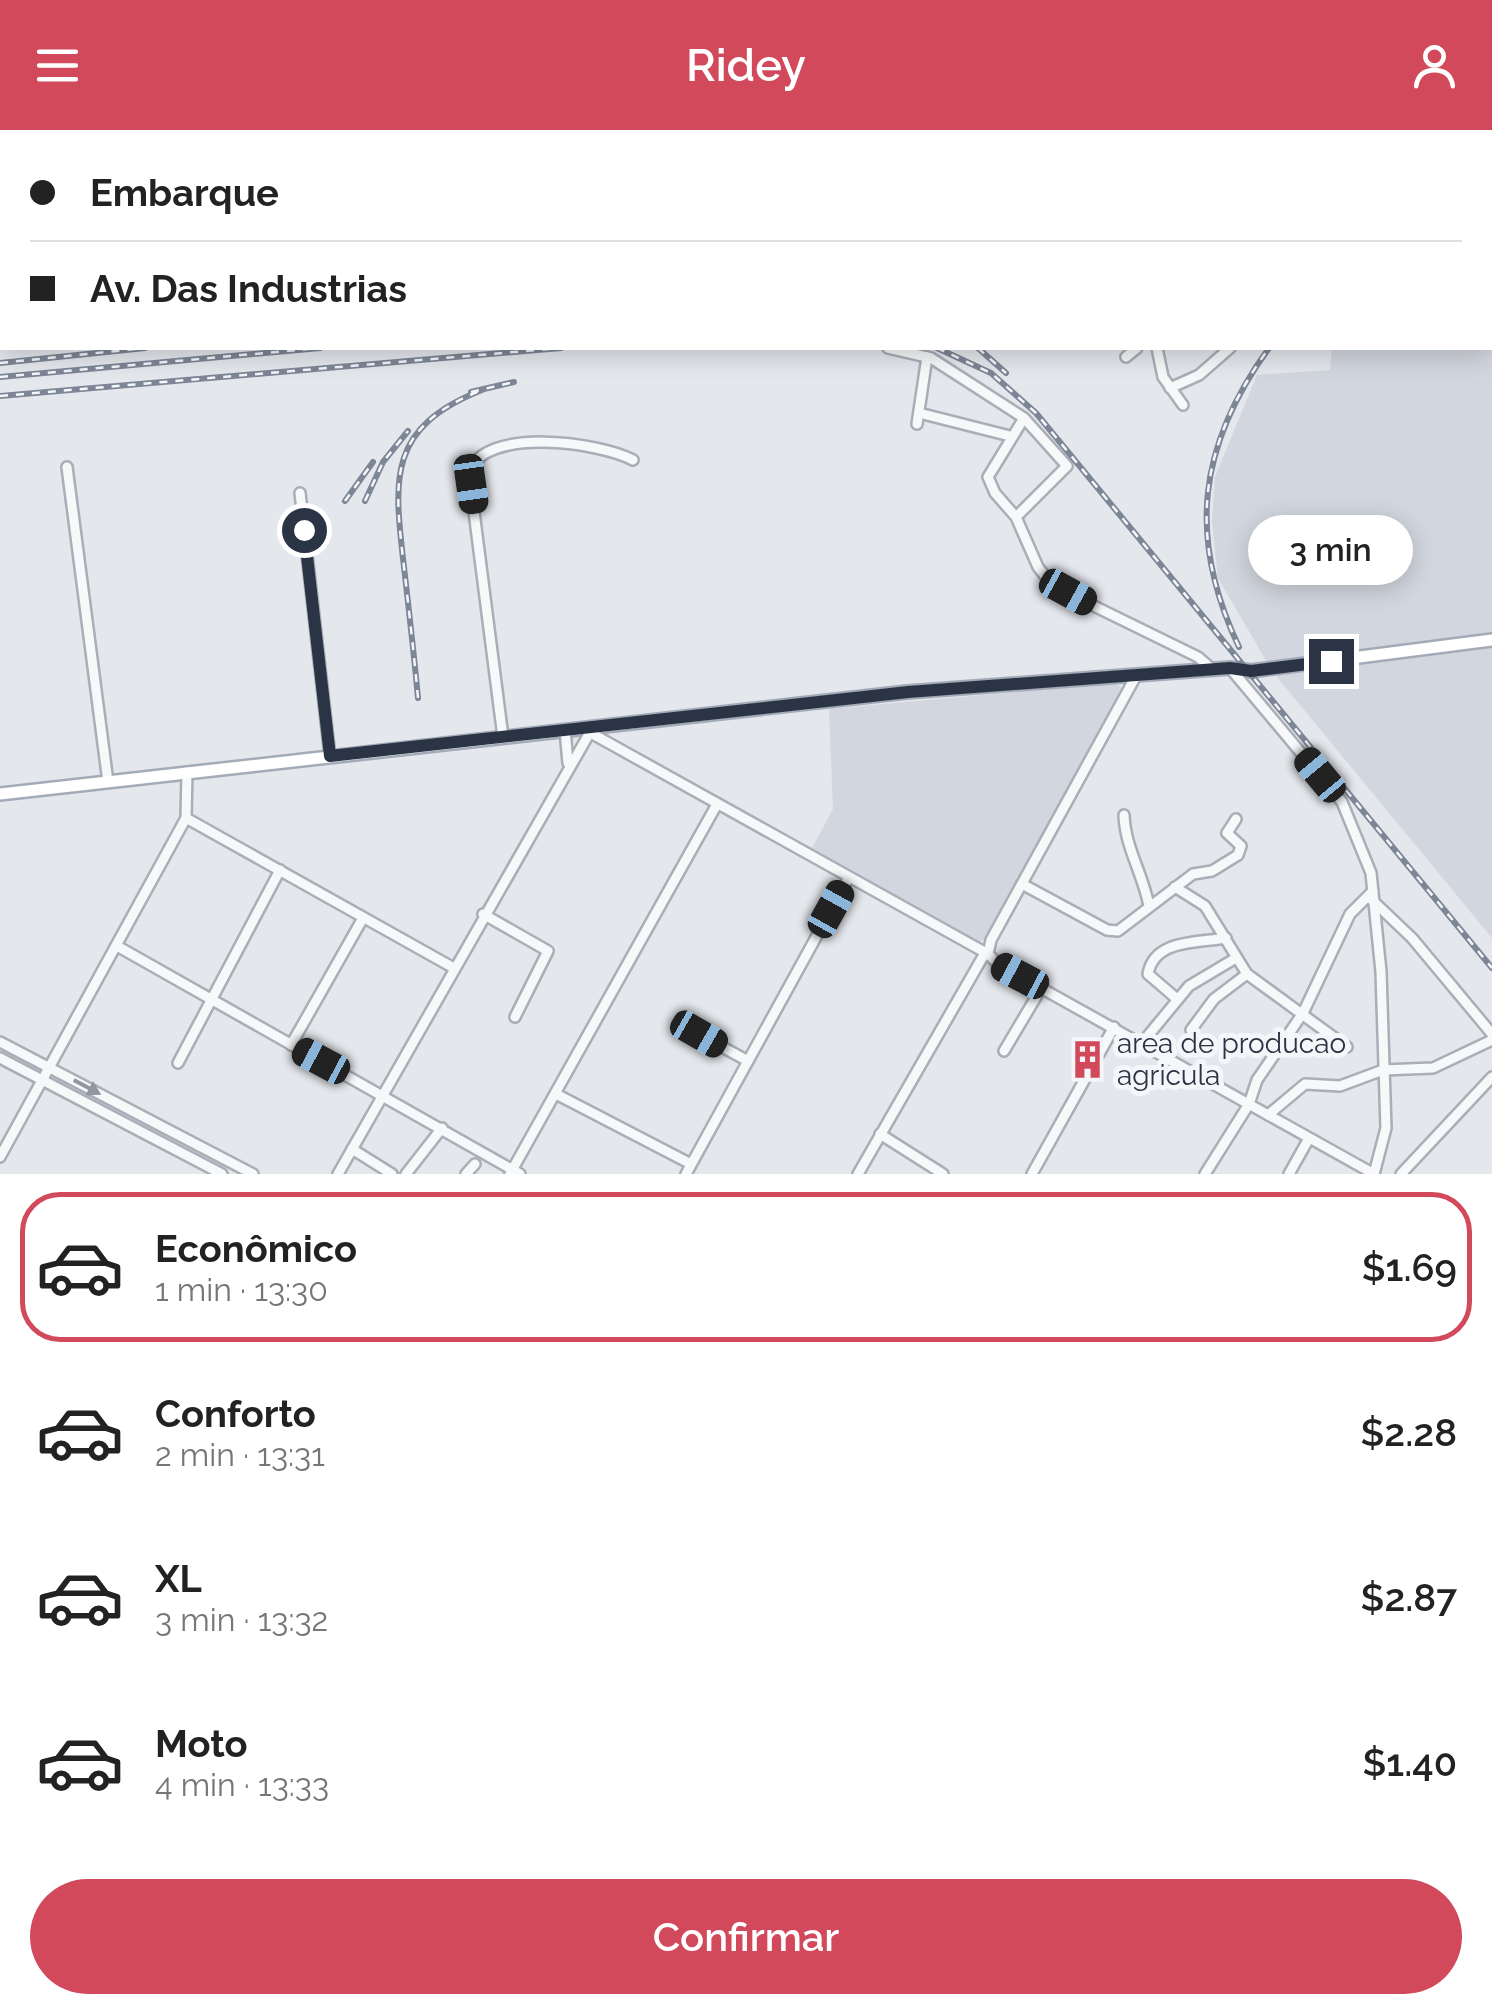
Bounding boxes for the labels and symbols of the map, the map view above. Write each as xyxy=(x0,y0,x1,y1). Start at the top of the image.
car xyxy=(452,452,490,516)
route start xyxy=(282,508,327,553)
callout: 3 min xyxy=(1248,516,1414,586)
car xyxy=(1034,564,1102,620)
route end xyxy=(1309,639,1354,684)
car xyxy=(1289,742,1351,808)
car xyxy=(803,875,859,943)
car xyxy=(986,949,1054,1003)
car xyxy=(666,1006,732,1062)
place label: area de producao agricula xyxy=(1117,1027,1346,1092)
car xyxy=(287,1034,355,1088)
building icon: area de producao agricula xyxy=(1066,1038,1108,1080)
one-way arrow xyxy=(72,1079,101,1096)

